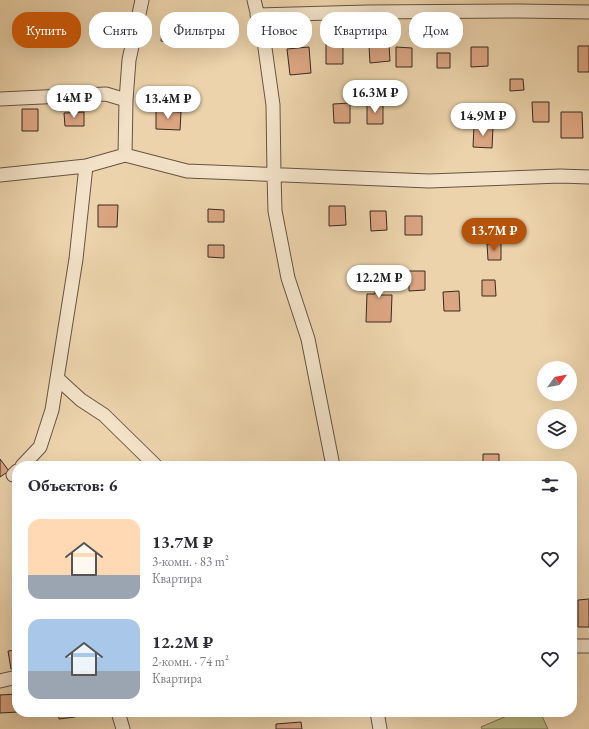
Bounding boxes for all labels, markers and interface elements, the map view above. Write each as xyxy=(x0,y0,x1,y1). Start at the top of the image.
chip: Купить xyxy=(12,12,81,48)
chip: Снять xyxy=(89,12,152,48)
chip: Фильтры xyxy=(160,12,239,48)
chip: Новое xyxy=(247,12,312,48)
chip: Квартира xyxy=(320,12,401,48)
chip: Дом xyxy=(409,12,463,48)
pin: 16.3M ₽ xyxy=(338,80,412,114)
text: 16.3M ₽ xyxy=(352,84,398,101)
pin: 14M ₽ xyxy=(46,85,102,119)
pin: 13.4M ₽ xyxy=(131,86,205,120)
text: 14M ₽ xyxy=(56,89,92,106)
text: 13.4M ₽ xyxy=(145,90,191,107)
pin: 14.9M ₽ xyxy=(446,103,520,137)
text: 14.9M ₽ xyxy=(460,107,506,124)
pin: 13.7M ₽ xyxy=(457,218,531,252)
text: 13.7M ₽ xyxy=(471,222,517,239)
pin: 12.2M ₽ xyxy=(342,265,416,299)
text: 12.2M ₽ xyxy=(356,269,402,286)
north arrow xyxy=(537,361,577,401)
map controls xyxy=(537,361,577,449)
button: layers xyxy=(537,409,577,449)
text: Объектов: 6 xyxy=(28,474,118,496)
icon: filters xyxy=(539,474,561,496)
text: 13.7M ₽ xyxy=(152,531,213,553)
icon: home xyxy=(60,535,108,583)
icon: heart xyxy=(539,548,561,570)
text: 3-комн. · 83 m² xyxy=(152,553,229,570)
text: Квартира xyxy=(152,570,202,587)
text: 12.2M ₽ xyxy=(152,631,213,653)
icon: home xyxy=(60,635,108,683)
icon: heart xyxy=(539,648,561,670)
text: 2-комн. · 74 m² xyxy=(152,653,229,670)
text: Квартира xyxy=(152,670,202,687)

